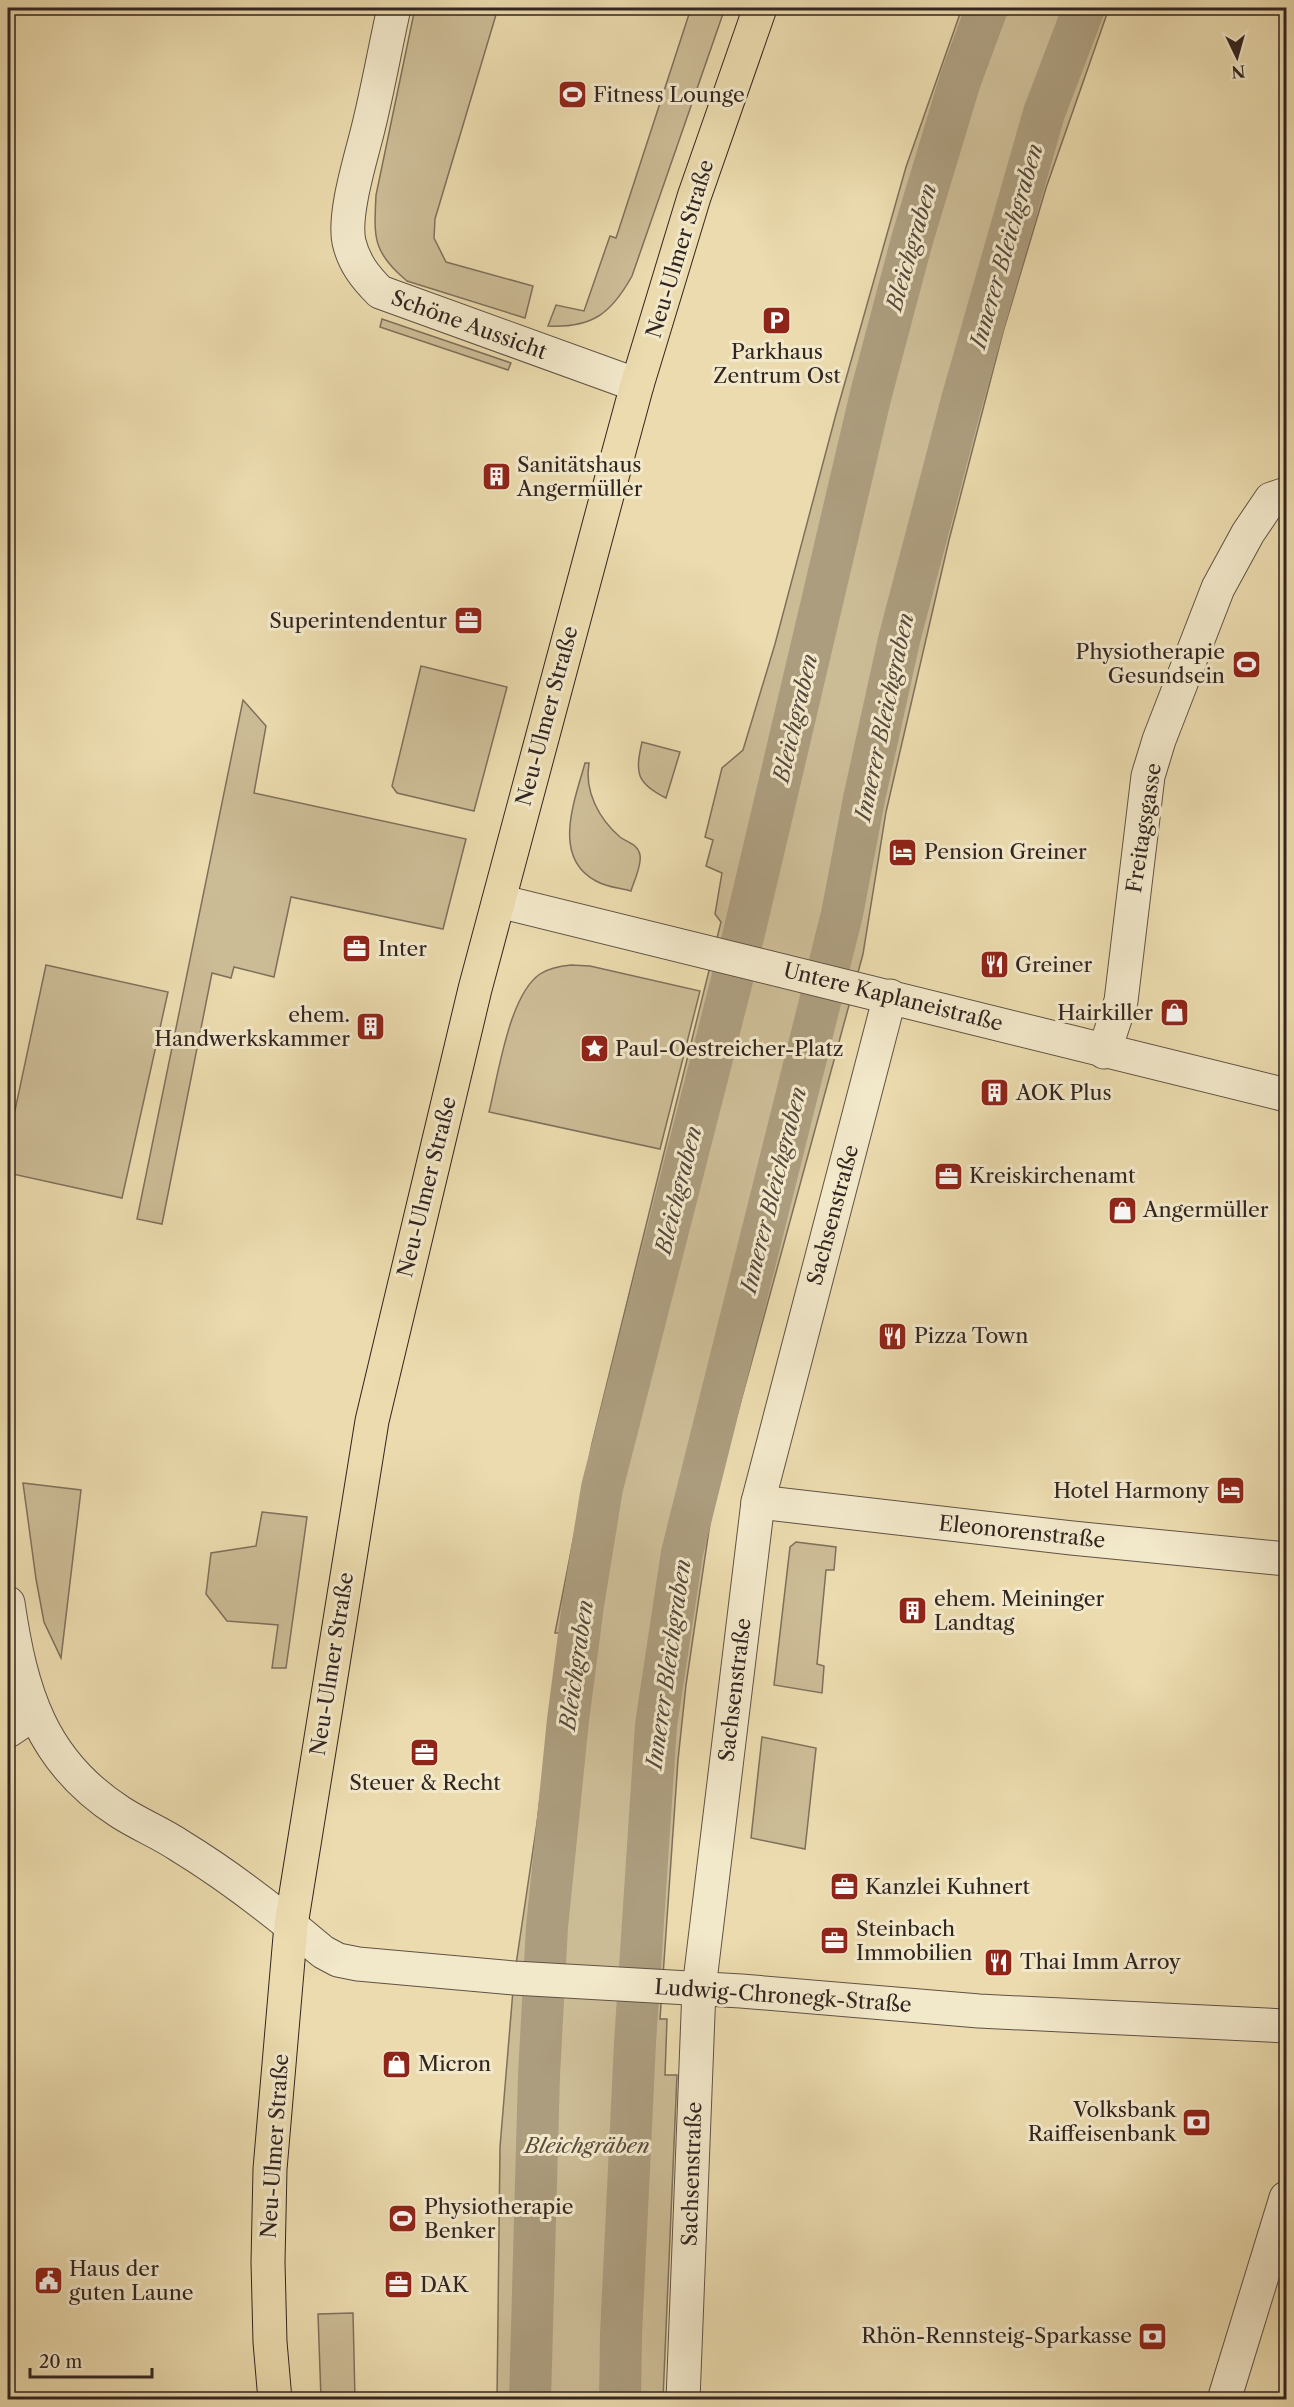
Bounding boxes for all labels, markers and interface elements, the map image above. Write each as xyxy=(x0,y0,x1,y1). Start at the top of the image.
north arrow xyxy=(1207,27,1267,87)
text: N xyxy=(1230,61,1246,83)
sports icon: Fitness Lounge xyxy=(556,79,588,111)
place label: Fitness Lounge xyxy=(593,82,745,107)
water label: Innerer Bleichgraben xyxy=(964,141,1049,354)
street label: Neu-Ulmer Straße xyxy=(641,157,719,341)
water label: Bleichgraben xyxy=(880,180,943,316)
street label: Schöne Aussicht xyxy=(388,285,551,364)
parking icon: Parkhaus Zentrum Ost xyxy=(761,305,793,337)
place label: Parkhaus Zentrum Ost xyxy=(713,339,841,388)
place label: Sanitätshaus Angermüller xyxy=(516,452,643,501)
building icon: Sanitätshaus Angermüller xyxy=(480,461,512,493)
office icon: Superintendentur xyxy=(452,605,484,637)
place label: Superintendentur xyxy=(269,608,447,633)
water label: Innerer Bleichgraben xyxy=(849,611,920,825)
street label: Neu-Ulmer Straße xyxy=(510,623,583,808)
place label: Physiotherapie Gesundsein xyxy=(1076,639,1225,688)
sports icon: Physiotherapie Gesundsein xyxy=(1230,648,1262,680)
water label: Bleichgraben xyxy=(767,651,823,787)
street label: Freitagsgasse xyxy=(1121,761,1166,895)
hotel icon: Pension Greiner xyxy=(887,836,919,868)
place label: Pension Greiner xyxy=(924,839,1087,864)
office icon: Inter xyxy=(341,933,373,965)
place label: Inter xyxy=(378,936,427,961)
restaurant icon: Greiner xyxy=(978,949,1010,981)
place label: Greiner xyxy=(1015,952,1093,977)
street label: Untere Kaplaneistraße xyxy=(781,957,1006,1036)
shop icon: Hairkiller xyxy=(1158,997,1190,1029)
place label: Hairkiller xyxy=(1057,1000,1153,1025)
place label: ehem. Handwerkskammer xyxy=(154,1002,350,1051)
building icon: ehem. Handwerkskammer xyxy=(355,1011,387,1043)
place icon: Paul-Oestreicher-Platz xyxy=(578,1033,610,1065)
place label: Paul-Oestreicher-Platz xyxy=(615,1036,844,1061)
building icon: AOK Plus xyxy=(979,1077,1011,1109)
place label: AOK Plus xyxy=(1015,1080,1112,1105)
water label: Innerer Bleichgraben xyxy=(734,1084,812,1298)
street label: Neu-Ulmer Straße xyxy=(392,1094,461,1280)
water label: Bleichgraben xyxy=(649,1123,707,1259)
street label: Sachsenstraße xyxy=(802,1142,863,1288)
office icon: Kreiskirchenamt xyxy=(932,1160,964,1192)
place label: Kreiskirchenamt xyxy=(969,1163,1136,1188)
shop icon: Angermüller xyxy=(1106,1194,1138,1226)
place label: Angermüller xyxy=(1142,1197,1269,1222)
restaurant icon: Pizza Town xyxy=(877,1320,909,1352)
place label: Pizza Town xyxy=(914,1323,1028,1348)
hotel icon: Hotel Harmony xyxy=(1214,1475,1246,1507)
place label: Hotel Harmony xyxy=(1053,1478,1209,1503)
street label: Eleonorenstraße xyxy=(937,1510,1107,1553)
water label: Innerer Bleichgraben xyxy=(640,1557,697,1773)
street label: Neu-Ulmer Straße xyxy=(305,1571,358,1757)
place label: ehem. Meininger Landtag xyxy=(934,1586,1105,1635)
building icon: ehem. Meininger Landtag xyxy=(897,1595,929,1627)
water label: Bleichgraben xyxy=(554,1598,599,1734)
street label: Sachsenstraße xyxy=(713,1617,756,1763)
office icon: Steuer & Recht xyxy=(409,1736,441,1768)
place label: Steuer & Recht xyxy=(349,1770,501,1795)
office icon: Kanzlei Kuhnert xyxy=(828,1871,860,1903)
place label: Kanzlei Kuhnert xyxy=(865,1874,1031,1899)
place label: Steinbach Immobilien xyxy=(856,1916,973,1965)
office icon: Steinbach Immobilien xyxy=(819,1925,851,1957)
restaurant icon: Thai Imm Arroy xyxy=(983,1946,1015,1978)
place label: Thai Imm Arroy xyxy=(1020,1949,1181,1974)
street label: Ludwig-Chronegk-Straße xyxy=(654,1974,912,2017)
shop icon: Micron xyxy=(381,2048,413,2080)
place label: Micron xyxy=(418,2051,491,2076)
street label: Neu-Ulmer Straße xyxy=(256,2053,293,2239)
place label: Volksbank Raiffeisenbank xyxy=(1028,2097,1177,2146)
street label: Sachsenstraße xyxy=(676,2101,707,2247)
bank icon: Volksbank Raiffeisenbank xyxy=(1181,2106,1213,2138)
park label: Bleichgräben xyxy=(522,2133,650,2158)
place label: Physiotherapie Benker xyxy=(424,2194,573,2243)
sports icon: Physiotherapie Benker xyxy=(387,2203,419,2235)
place label: Haus der guten Laune xyxy=(69,2256,194,2305)
public building icon: Haus der guten Laune xyxy=(32,2265,64,2297)
office icon: DAK xyxy=(383,2269,415,2301)
place label: DAK xyxy=(420,2272,469,2297)
bank icon: Rhön-Rennsteig-Sparkasse xyxy=(1137,2320,1169,2352)
place label: Rhön-Rennsteig-Sparkasse xyxy=(861,2323,1132,2348)
scale bar xyxy=(30,2341,152,2379)
text: 20 m xyxy=(39,2351,83,2373)

